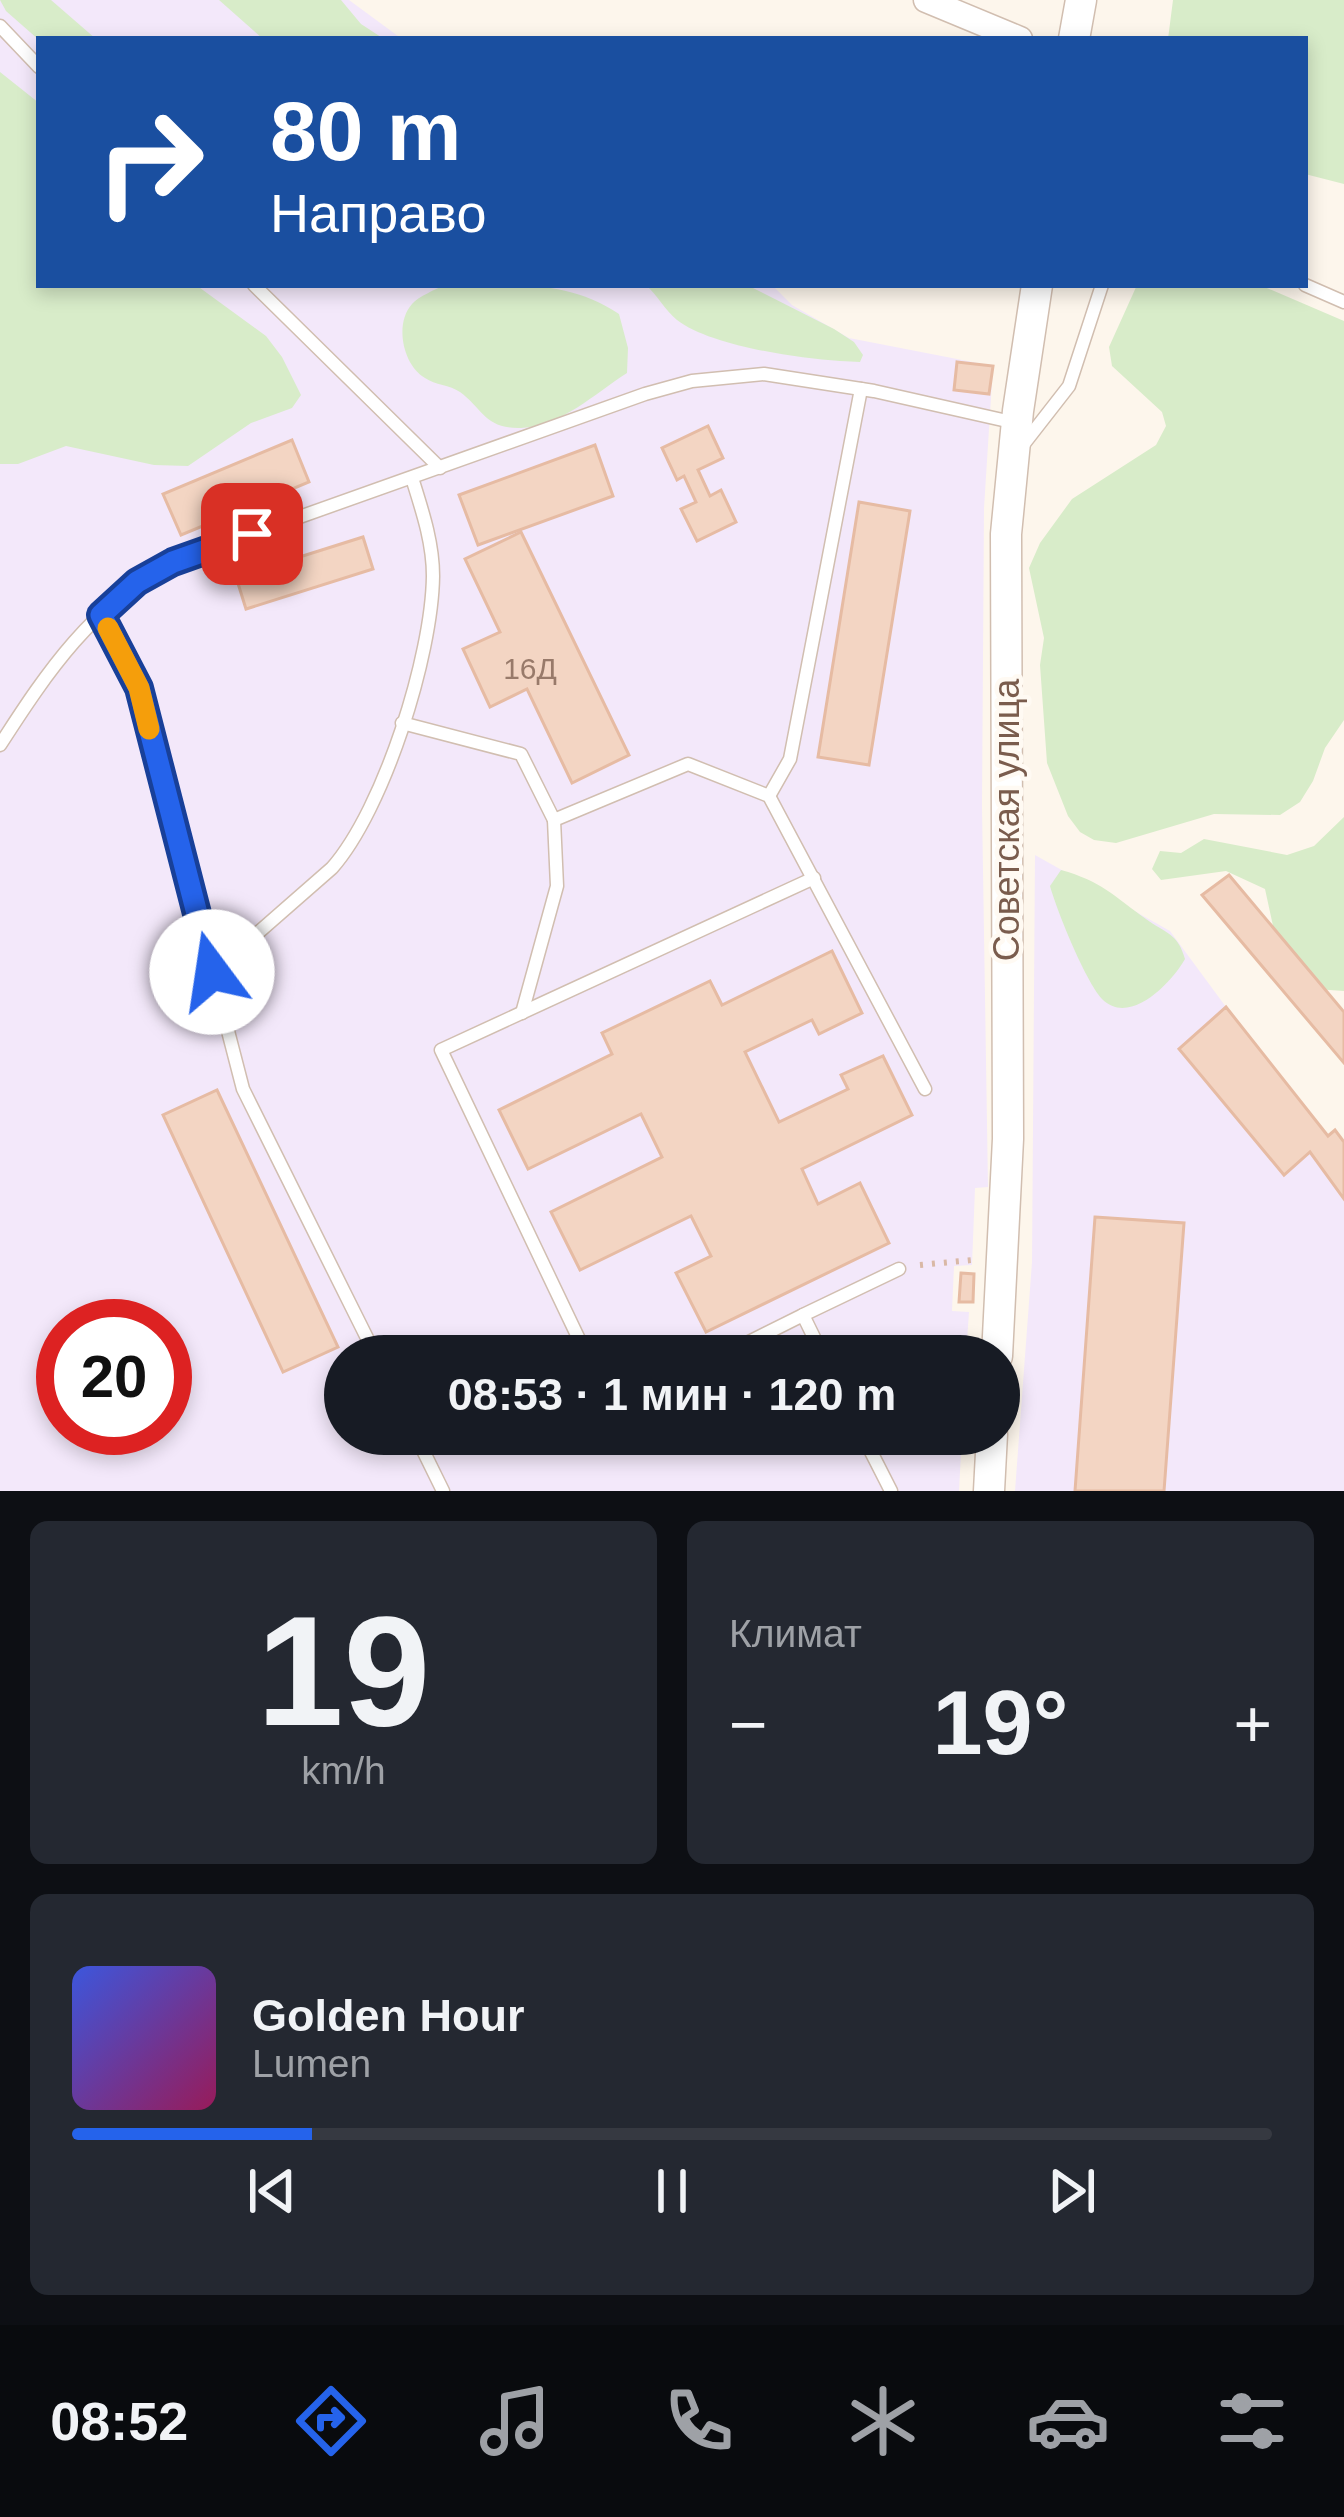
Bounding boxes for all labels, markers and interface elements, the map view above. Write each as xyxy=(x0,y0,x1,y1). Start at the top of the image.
icon: right xyxy=(72,84,228,240)
text: 80 m xyxy=(270,84,461,178)
text: Направо xyxy=(270,183,486,243)
pin xyxy=(201,483,303,585)
icon: arrive xyxy=(219,501,285,567)
house number: 16Д xyxy=(503,652,557,685)
street label: Советская улица xyxy=(986,678,1027,961)
position arrow xyxy=(149,909,275,1035)
speed limit sign: 20 xyxy=(36,1299,192,1455)
text: 08:53 · 1 мин · 120 m xyxy=(448,1369,896,1420)
text: 19 xyxy=(257,1584,430,1758)
text: Климат xyxy=(729,1612,862,1655)
text: 19° xyxy=(932,1673,1069,1773)
text: − xyxy=(729,1687,768,1761)
text: + xyxy=(1233,1687,1272,1761)
text: km/h xyxy=(301,1749,386,1792)
text: Golden Hour xyxy=(252,1990,524,2041)
text: Lumen xyxy=(252,2042,371,2085)
icon: previous xyxy=(239,2158,305,2224)
icon: pause xyxy=(639,2158,705,2224)
icon: next xyxy=(1039,2158,1105,2224)
icon: directions xyxy=(289,2379,373,2463)
icon: music xyxy=(473,2379,557,2463)
icon: phone xyxy=(657,2379,741,2463)
icon: climate xyxy=(841,2379,925,2463)
icon: car xyxy=(1026,2379,1110,2463)
icon: filters xyxy=(1210,2379,1294,2463)
text: 08:52 xyxy=(50,2391,188,2451)

